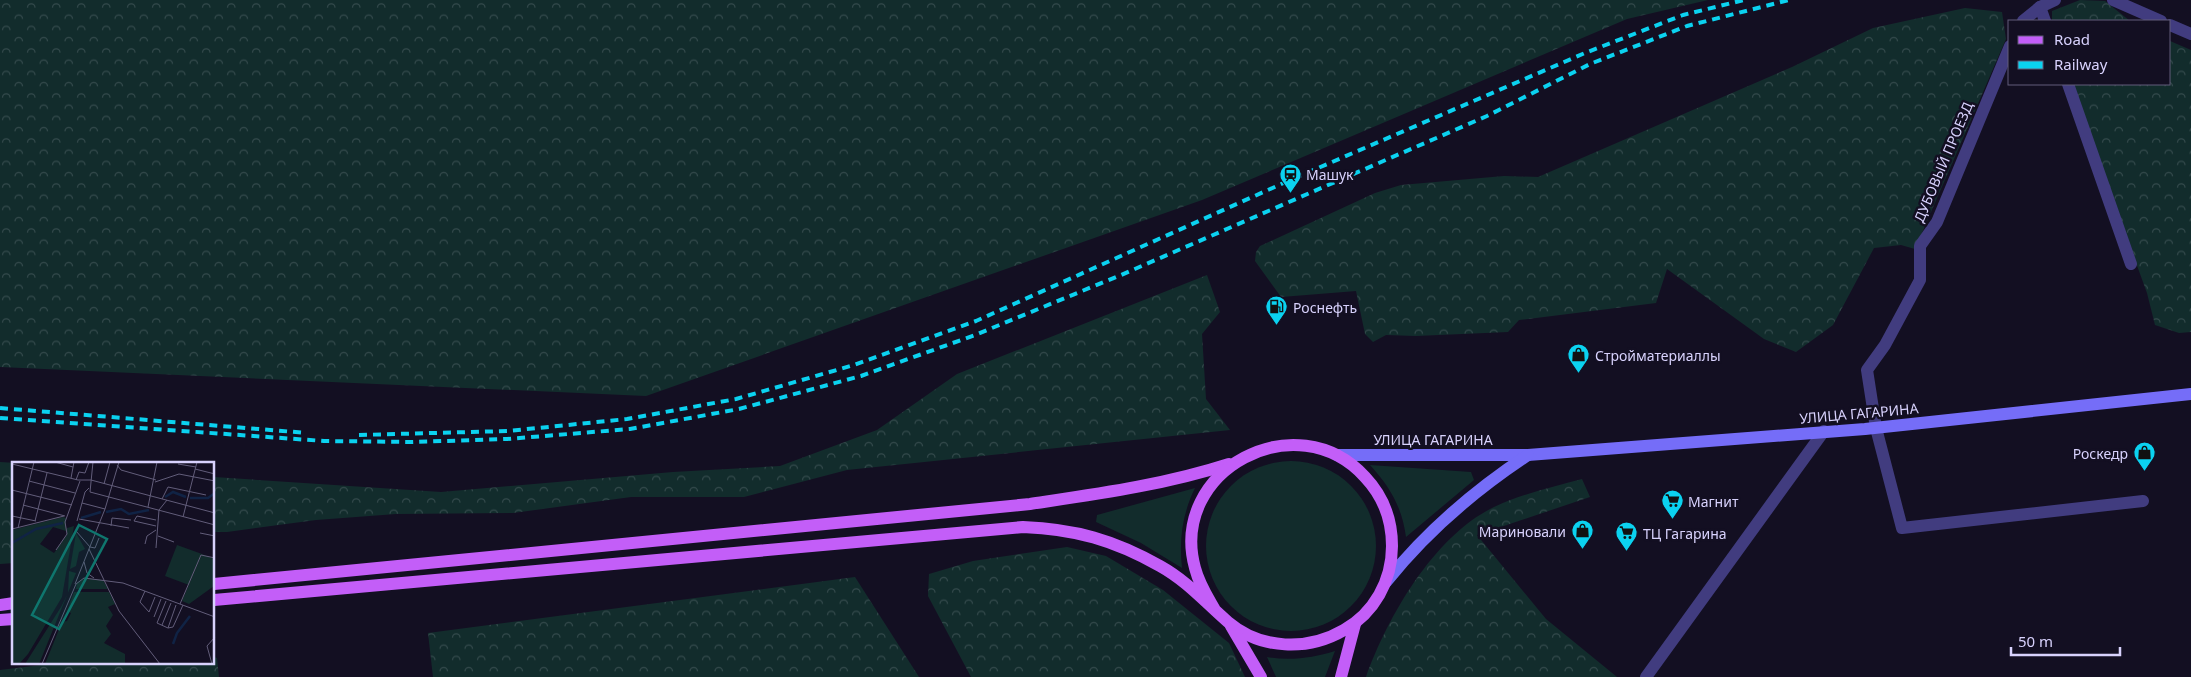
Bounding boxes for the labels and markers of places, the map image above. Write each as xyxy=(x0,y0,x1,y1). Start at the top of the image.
station icon: Машук xyxy=(1278,162,1302,193)
place label: Машук xyxy=(1306,165,1354,184)
fuel station icon: Роснефть xyxy=(1265,295,1289,326)
place label: Роснефть xyxy=(1293,298,1357,317)
shop icon: Стройматериаллы xyxy=(1567,343,1591,374)
place label: Стройматериаллы xyxy=(1595,346,1721,365)
shop icon: Роскедр xyxy=(2132,441,2156,472)
place label: Роскедр xyxy=(2073,444,2128,463)
supermarket icon: Магнит xyxy=(1660,489,1684,520)
place label: Магнит xyxy=(1688,492,1739,511)
shop icon: Мариновали xyxy=(1570,519,1594,550)
supermarket icon: ТЦ Гагарина xyxy=(1615,521,1639,552)
place label: Мариновали xyxy=(1479,522,1566,541)
place label: ТЦ Гагарина xyxy=(1643,524,1727,543)

